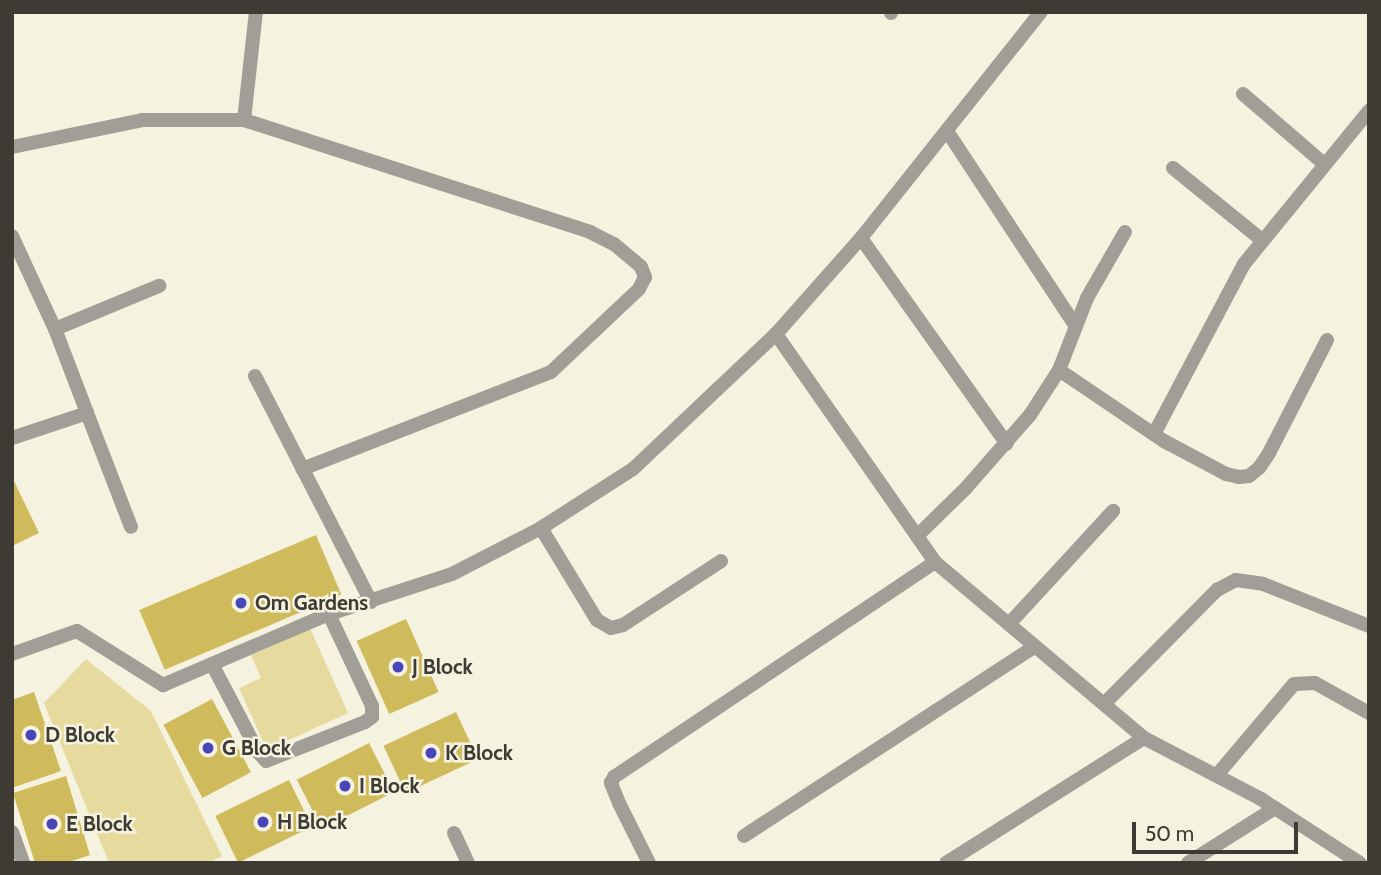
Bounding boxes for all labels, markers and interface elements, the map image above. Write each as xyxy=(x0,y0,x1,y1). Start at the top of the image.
place label: Om Gardens xyxy=(255,590,368,616)
marker: Om Gardens xyxy=(233,595,249,611)
place label: J Block xyxy=(412,654,473,680)
marker: J Block xyxy=(390,659,406,675)
place label: D Block xyxy=(45,722,115,748)
marker: D Block xyxy=(23,727,39,743)
place label: G Block xyxy=(222,735,291,761)
marker: G Block xyxy=(200,740,216,756)
place label: K Block xyxy=(445,740,513,766)
marker: K Block xyxy=(423,745,439,761)
place label: I Block xyxy=(359,773,420,799)
marker: I Block xyxy=(337,778,353,794)
scale bar xyxy=(1136,808,1302,852)
place label: H Block xyxy=(277,809,347,835)
place label: E Block xyxy=(66,811,133,837)
marker: H Block xyxy=(255,814,271,830)
marker: E Block xyxy=(44,816,60,832)
text: 50 m xyxy=(1145,821,1194,846)

